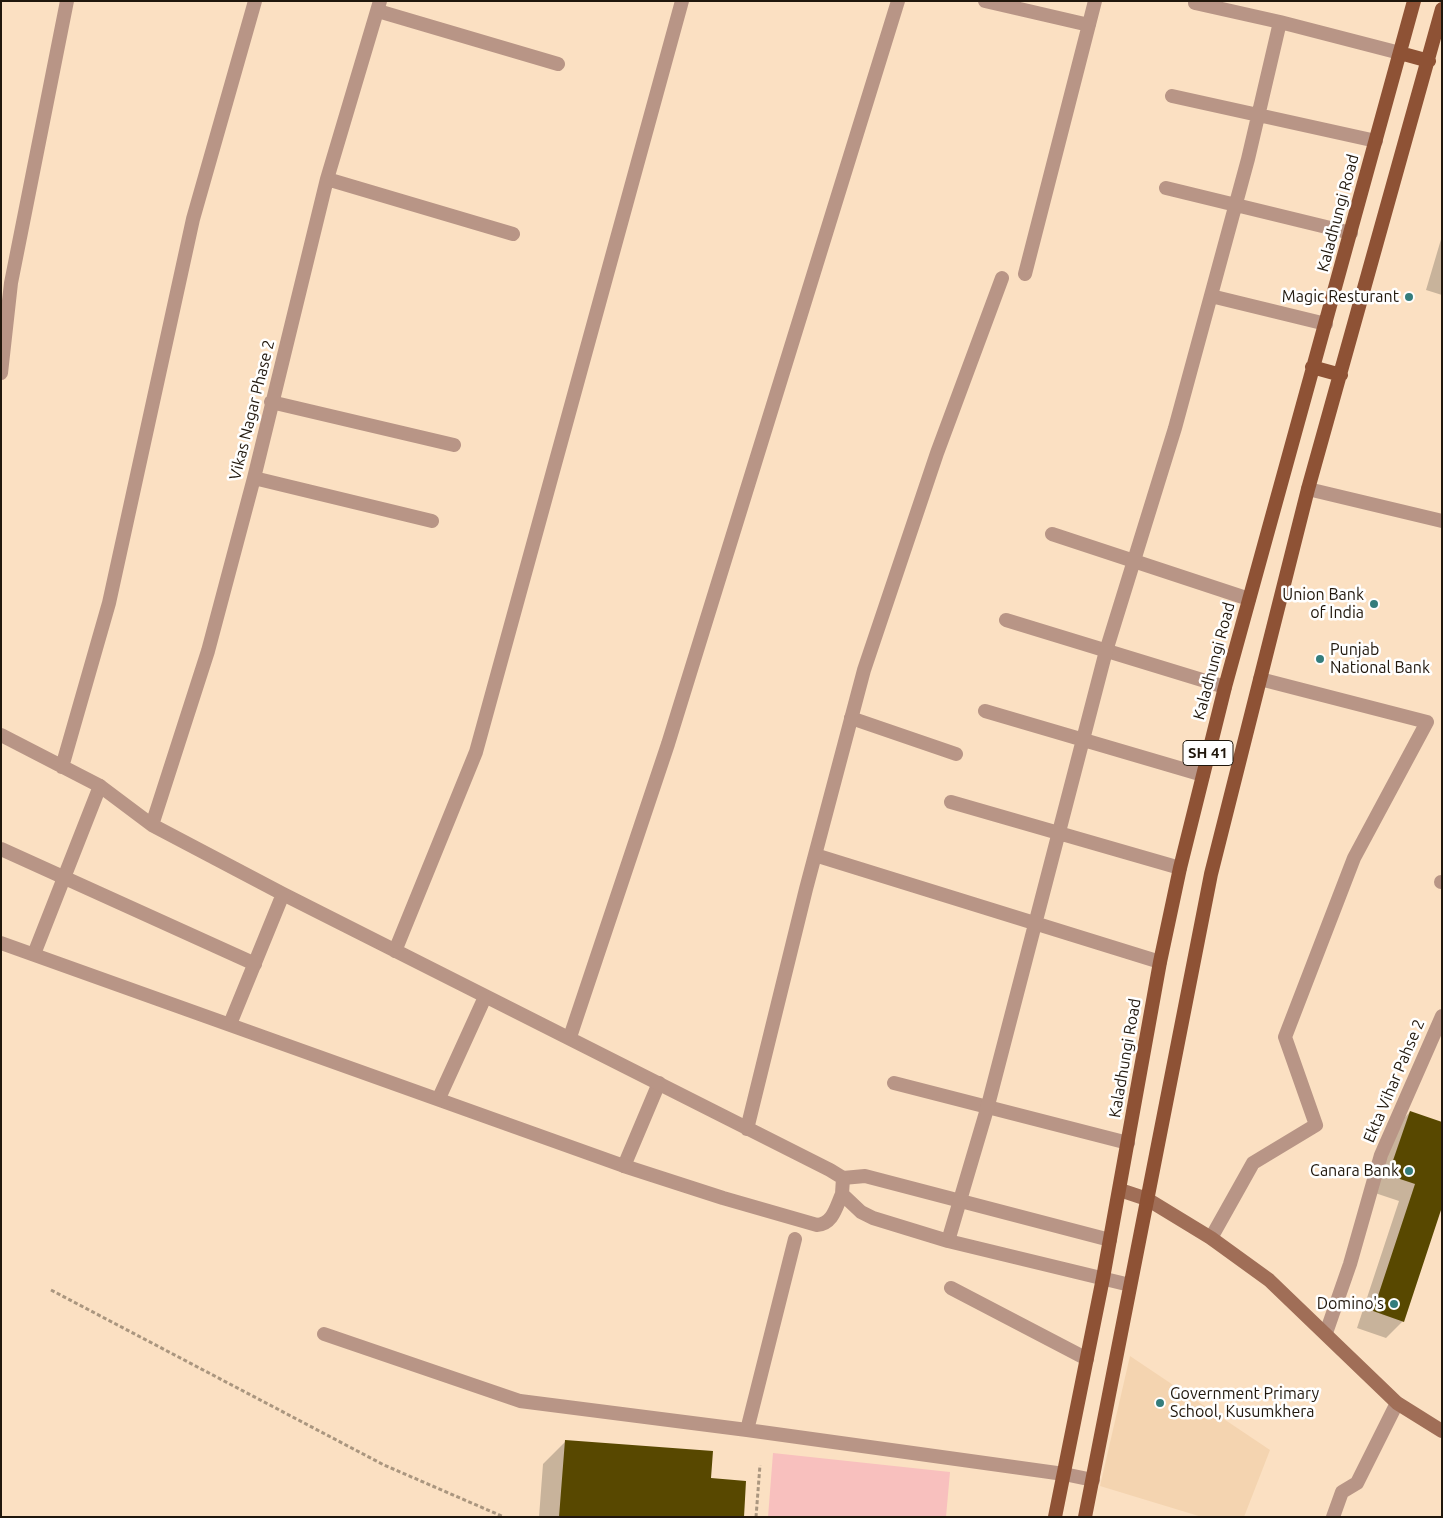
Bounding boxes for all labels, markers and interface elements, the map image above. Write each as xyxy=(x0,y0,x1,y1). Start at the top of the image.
street label: Kaladhungi Road xyxy=(1313,152,1363,274)
place label: Magic Resturant xyxy=(1282,287,1399,307)
marker: Magic Resturant xyxy=(1403,291,1415,303)
street label: Vikas Nagar Phase 2 xyxy=(225,338,279,482)
place label: Union Bank of India xyxy=(1282,585,1364,623)
marker: Union Bank of India xyxy=(1368,598,1380,610)
street label: Kaladhungi Road xyxy=(1189,600,1239,722)
place label: Punjab National Bank xyxy=(1330,640,1430,678)
marker: Punjab National Bank xyxy=(1314,653,1326,665)
road number: SH 41 xyxy=(1183,740,1233,766)
street label: Kaladhungi Road xyxy=(1105,997,1145,1119)
street label: Ekta Vihar Pahse 2 xyxy=(1359,1016,1429,1146)
place label: Canara Bank xyxy=(1310,1161,1399,1181)
marker: Canara Bank xyxy=(1403,1165,1415,1177)
place label: Domino's xyxy=(1317,1294,1384,1314)
marker: Domino's xyxy=(1388,1298,1400,1310)
place label: Government Primary School, Kusumkhera xyxy=(1170,1384,1319,1422)
marker: Government Primary School, Kusumkhera xyxy=(1154,1397,1166,1409)

